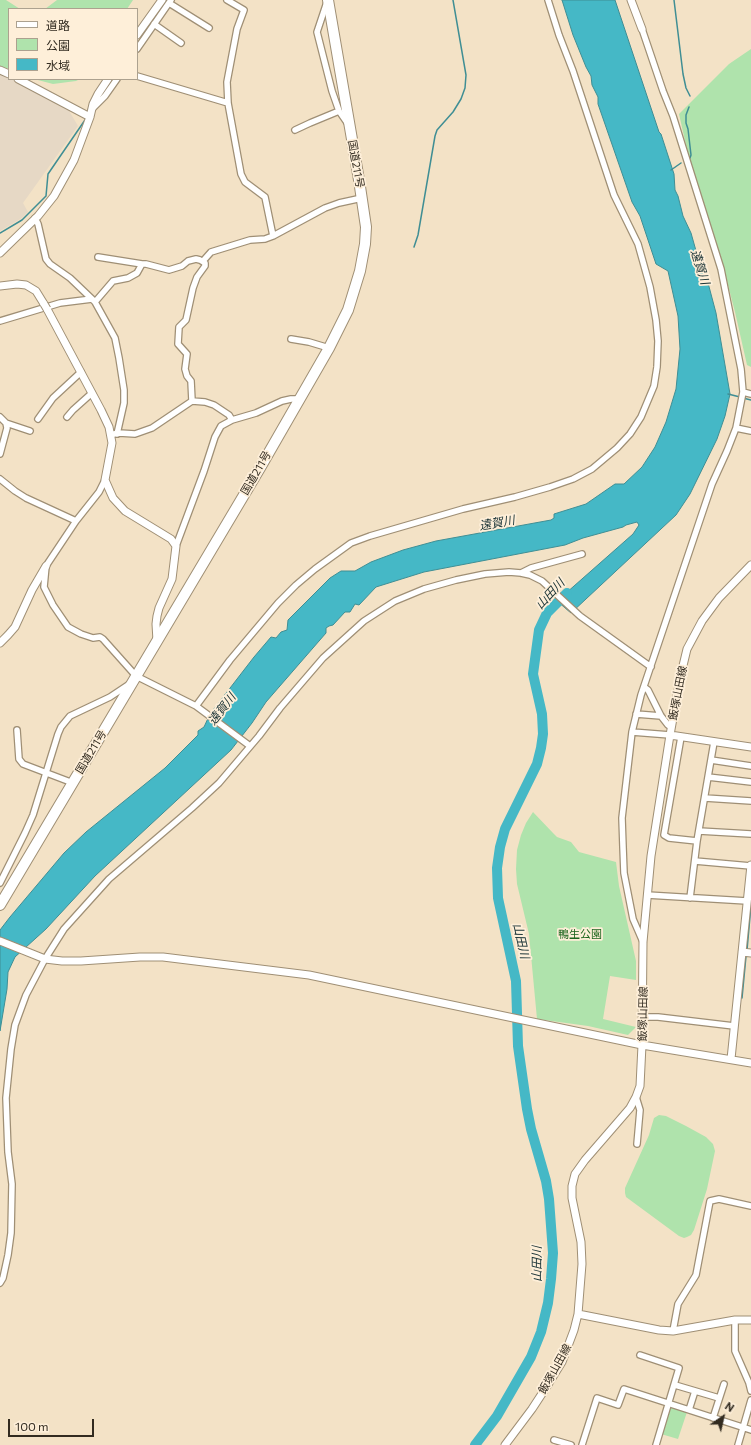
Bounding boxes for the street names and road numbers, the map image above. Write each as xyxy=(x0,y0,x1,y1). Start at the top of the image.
street label: 国道211号 xyxy=(345,139,367,189)
street label: 国道211号 xyxy=(238,449,274,497)
street label: 飯塚山田線 xyxy=(666,665,690,721)
street label: 国道211号 xyxy=(73,728,109,776)
street label: 飯塚山田線 xyxy=(636,986,650,1042)
street label: 飯塚山田線 xyxy=(536,1342,574,1396)

